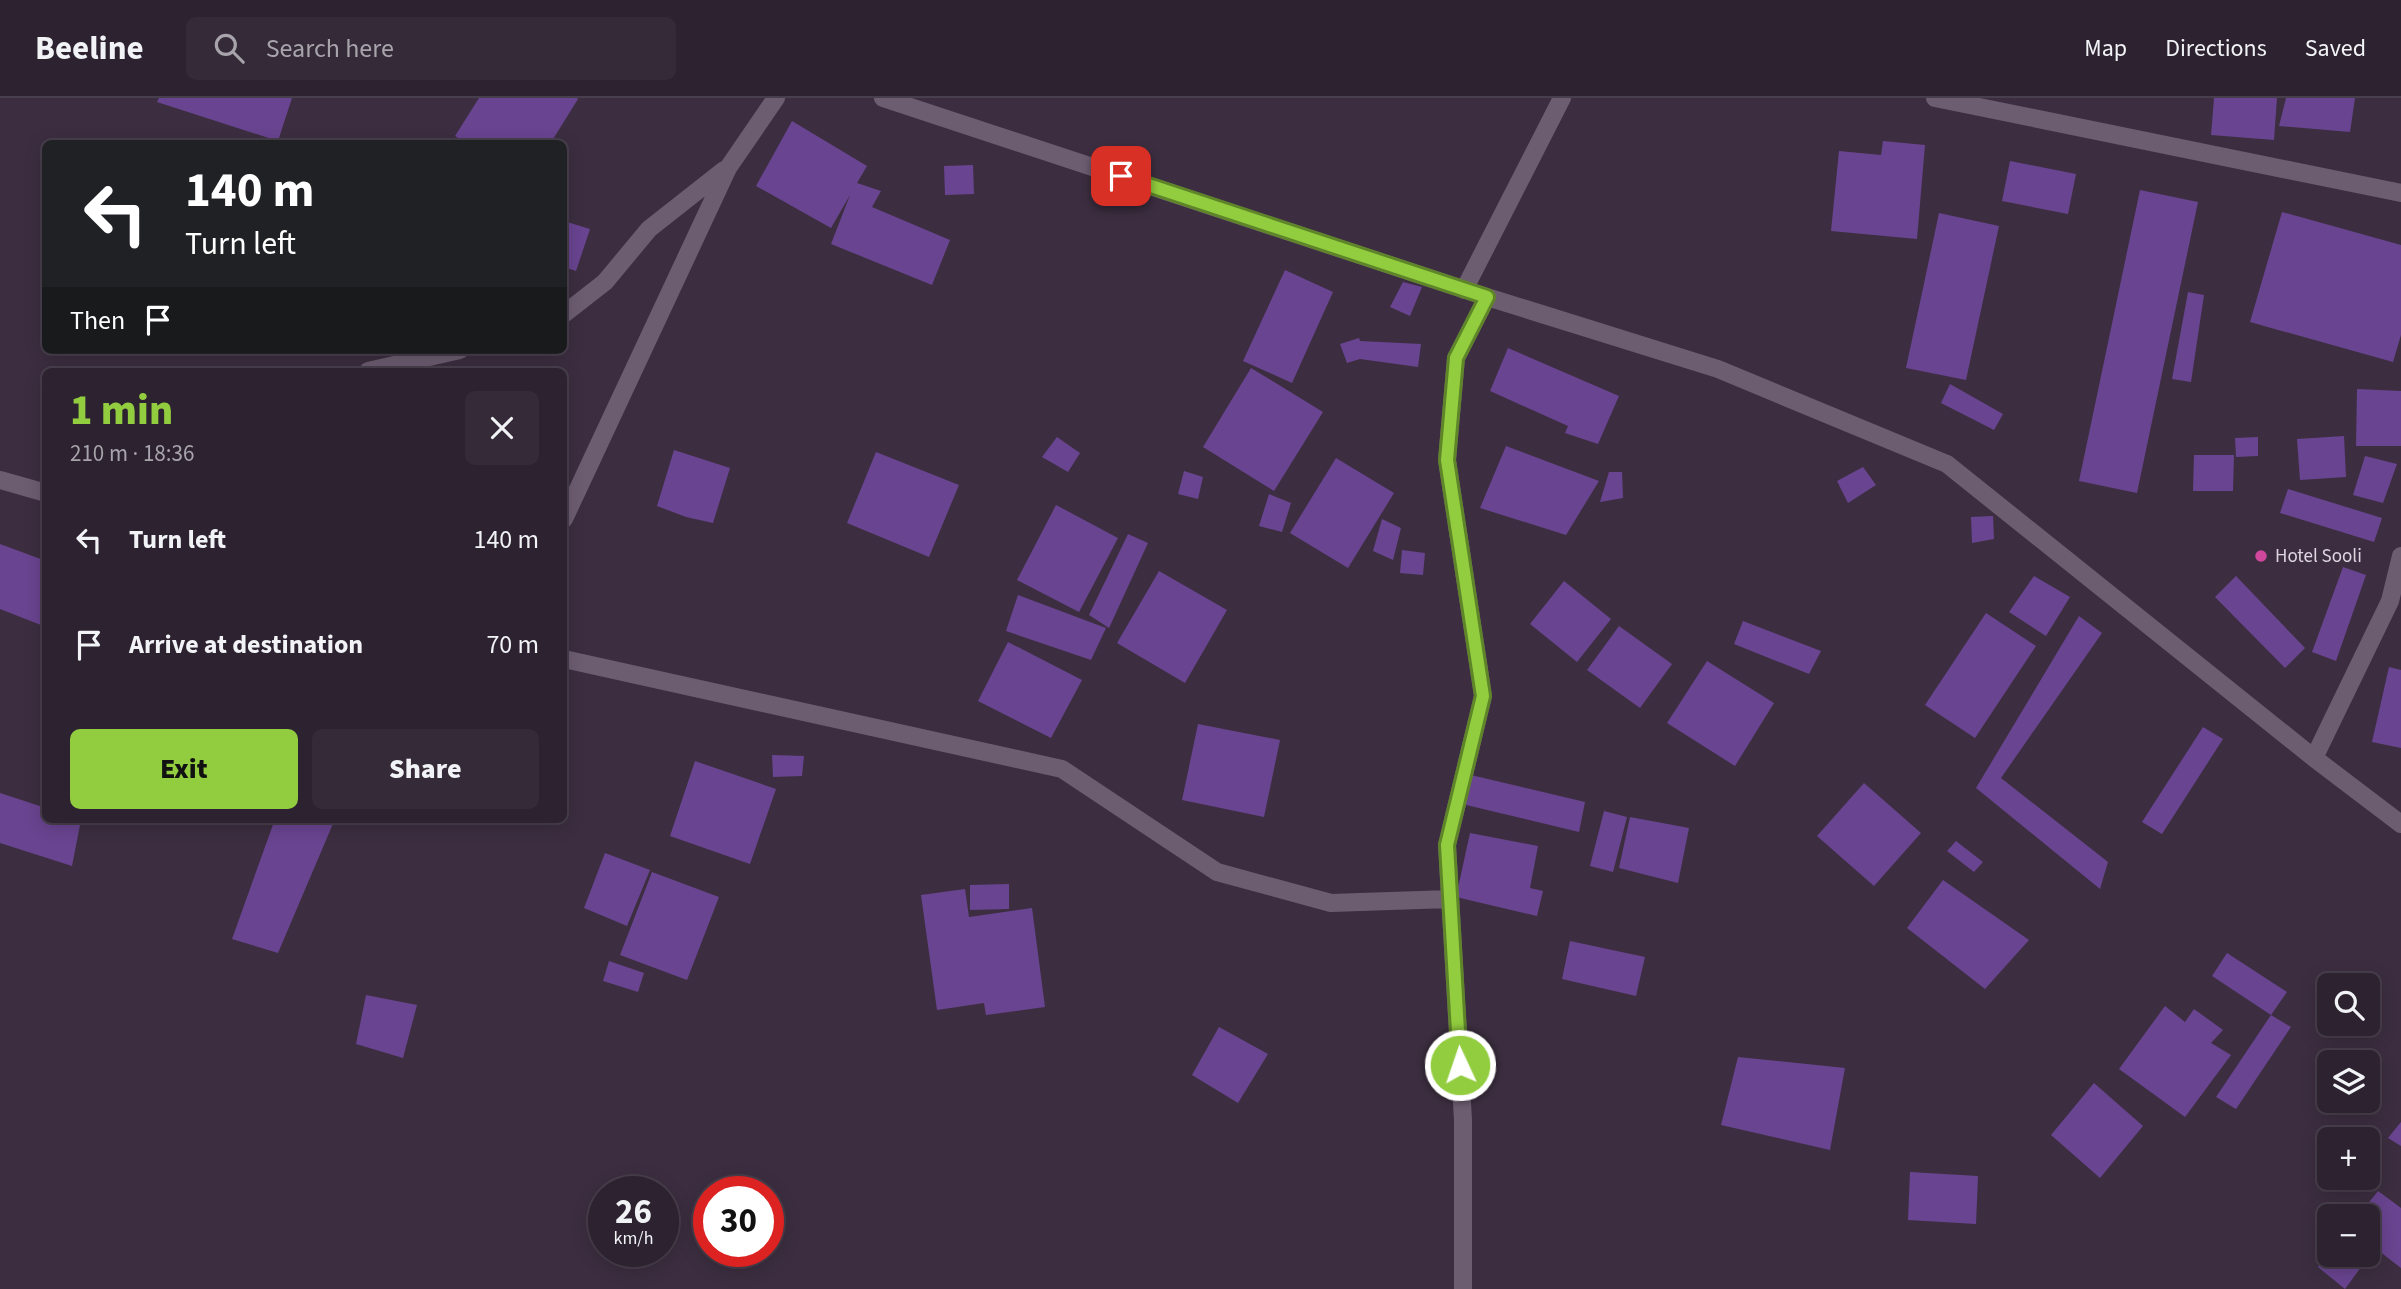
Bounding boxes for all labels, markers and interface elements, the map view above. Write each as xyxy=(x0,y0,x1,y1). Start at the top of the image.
search box xyxy=(186,17,676,80)
text: Beeline xyxy=(35,25,144,72)
icon: search xyxy=(210,29,248,67)
text: Search here xyxy=(266,30,394,67)
text: Map xyxy=(2084,31,2127,66)
text: Directions xyxy=(2165,31,2267,66)
text: Saved xyxy=(2305,31,2366,66)
pin xyxy=(1091,146,1151,206)
text: 140 m xyxy=(185,156,314,226)
icon: arrive xyxy=(1102,157,1140,195)
icon: left xyxy=(70,168,161,259)
text: Turn left xyxy=(185,221,296,267)
icon: arrive xyxy=(139,301,177,339)
text: Then xyxy=(70,302,125,339)
text: 1 min xyxy=(70,381,173,441)
button: close xyxy=(465,391,539,465)
text: 210 m · 18:36 xyxy=(70,437,194,470)
icon: left xyxy=(70,521,108,559)
text: Turn left xyxy=(129,521,226,558)
text: 140 m xyxy=(473,521,539,558)
place label: Hotel Sooli xyxy=(2275,543,2362,570)
marker: Hotel Sooli xyxy=(2253,548,2269,564)
icon: arrive xyxy=(70,626,108,664)
text: Arrive at destination xyxy=(129,626,363,663)
text: 70 m xyxy=(486,626,539,663)
button: Exit xyxy=(70,729,298,809)
button: Share xyxy=(312,729,539,809)
map controls xyxy=(2317,973,2380,1267)
button: search xyxy=(2317,973,2380,1036)
position arrow xyxy=(1423,1028,1497,1102)
button: layers xyxy=(2317,1050,2380,1113)
button: + xyxy=(2317,1127,2380,1190)
speed limit sign: 30 xyxy=(693,1176,784,1267)
text: 26 xyxy=(615,1187,652,1237)
button: − xyxy=(2317,1204,2380,1267)
text: km/h xyxy=(614,1226,653,1251)

